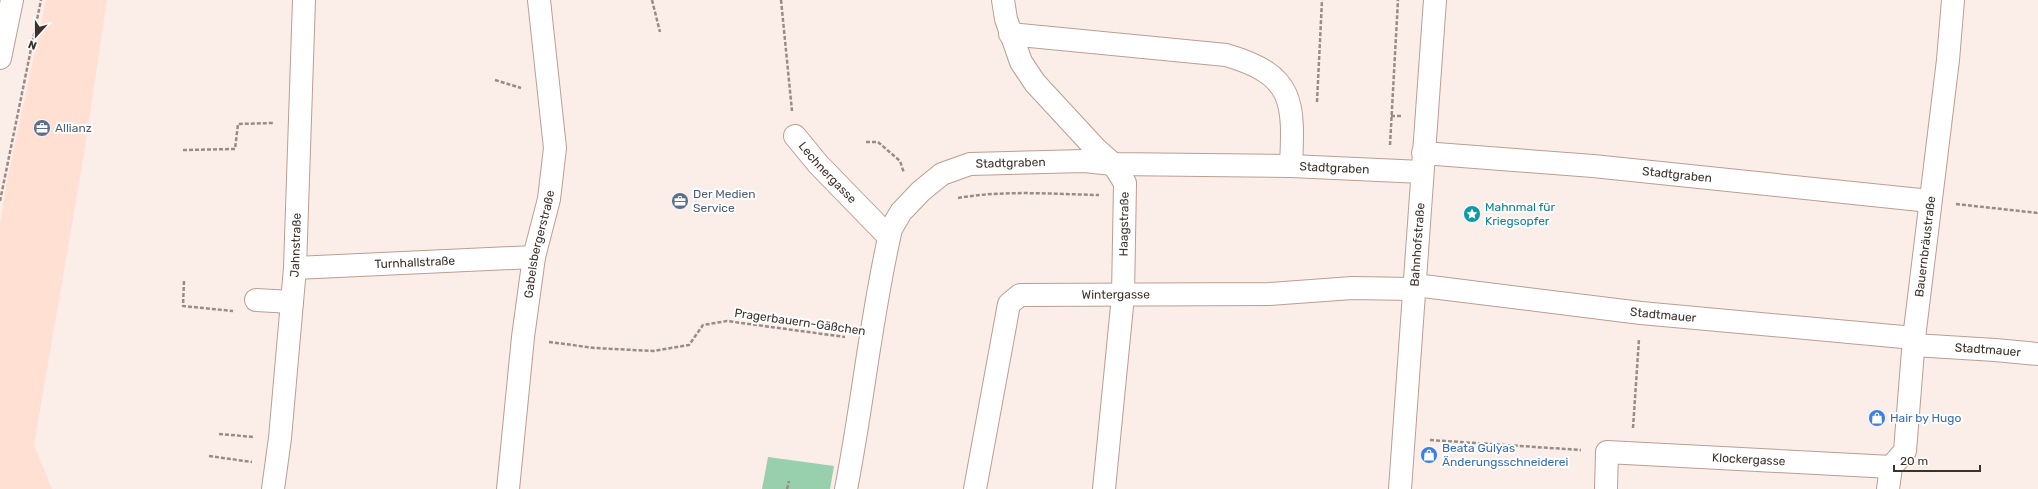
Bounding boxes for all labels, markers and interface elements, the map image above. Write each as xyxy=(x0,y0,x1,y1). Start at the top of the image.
north arrow xyxy=(16,16,56,56)
text: N xyxy=(26,37,39,52)
office icon: Allianz xyxy=(32,118,52,138)
place label: Allianz xyxy=(55,121,92,135)
street label: Lechnergasse xyxy=(796,139,859,206)
street label: Stadtgraben xyxy=(975,155,1046,171)
street label: Stadtgraben xyxy=(1299,159,1370,177)
street label: Stadtgraben xyxy=(1641,164,1713,185)
place label: Der Medien Service xyxy=(693,187,756,215)
street label: Gabelsbergerstraße xyxy=(521,189,557,299)
office icon: Der Medien Service xyxy=(670,191,690,211)
street label: Haagstraße xyxy=(1116,191,1132,256)
street label: Bauernbräustraße xyxy=(1912,195,1938,298)
place label: Mahnmal für Kriegsopfer xyxy=(1485,200,1555,228)
street label: Bahnhofstraße xyxy=(1408,202,1427,287)
place icon: Mahnmal für Kriegsopfer xyxy=(1462,204,1482,224)
street label: Jahnstraße xyxy=(287,212,304,278)
street label: Turnhallstraße xyxy=(374,254,456,271)
street label: Wintergasse xyxy=(1081,287,1150,302)
street label: Stadtmauer xyxy=(1629,305,1697,325)
street label: Pragerbauern-Gäßchen xyxy=(733,306,867,338)
street label: Stadtmauer xyxy=(1954,341,2022,359)
shop icon: Hair by Hugo xyxy=(1867,408,1887,428)
place label: Hair by Hugo xyxy=(1890,411,1961,425)
place label: Beata Gulyas Änderungsschneiderei xyxy=(1442,441,1568,469)
shop icon: Beata Gulyas Änderungsschneiderei xyxy=(1419,445,1439,465)
scale bar xyxy=(1894,447,1980,473)
street label: Klockergasse xyxy=(1712,451,1786,468)
text: 20 m xyxy=(1900,454,1928,468)

